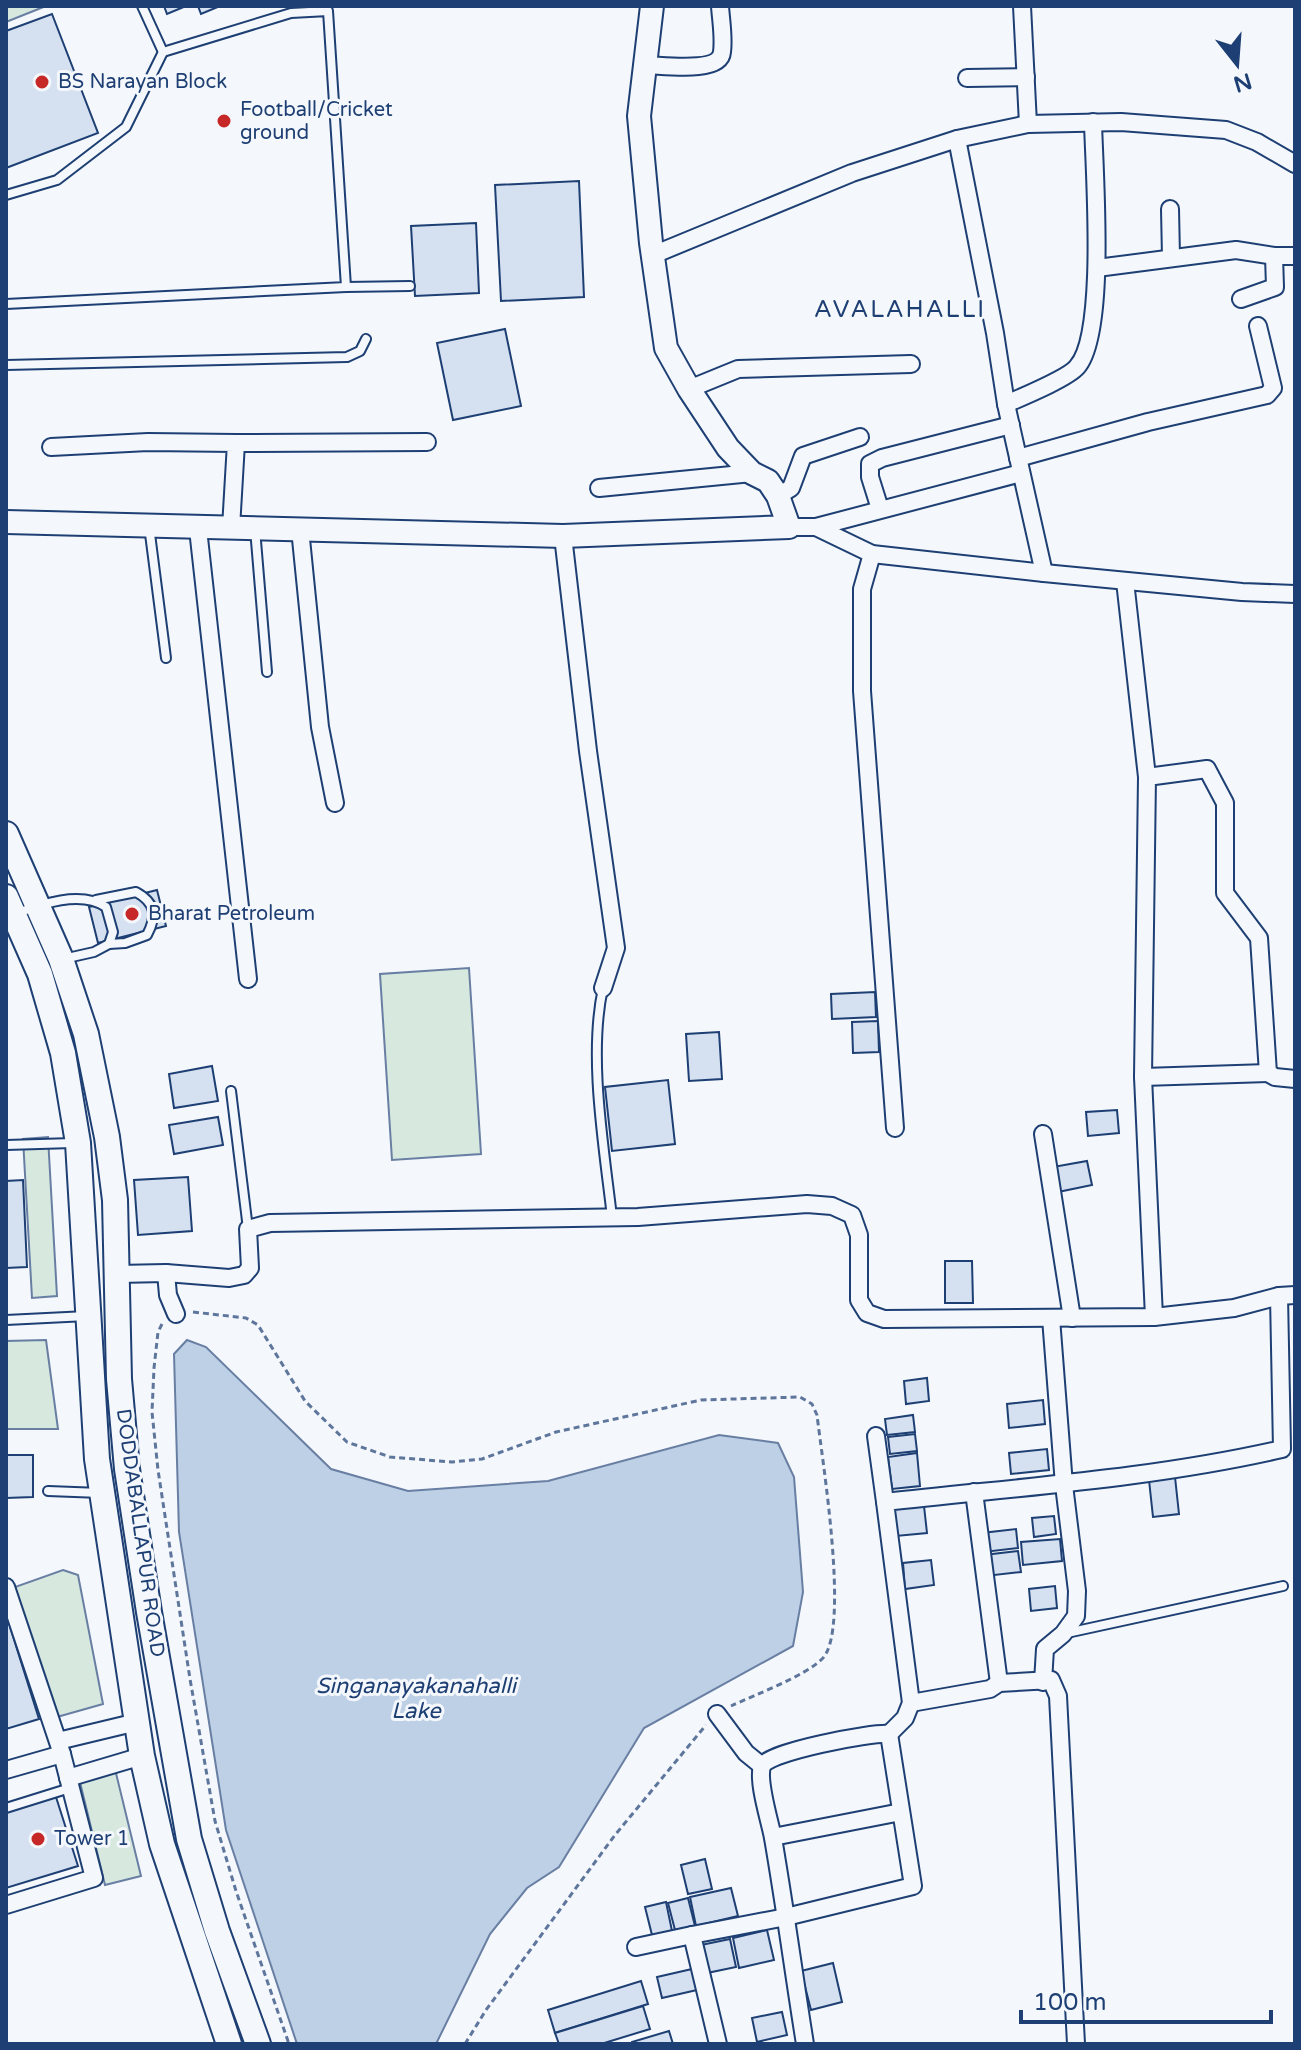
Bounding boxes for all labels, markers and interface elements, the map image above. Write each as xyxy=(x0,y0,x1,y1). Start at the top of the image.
north arrow xyxy=(1197,24,1277,104)
text: N xyxy=(1230,67,1255,97)
place label: BS Narayan Block xyxy=(58,70,227,94)
marker: BS Narayan Block xyxy=(33,73,51,91)
place label: Football/Cricket ground xyxy=(240,98,393,145)
marker: Football/Cricket ground xyxy=(215,112,233,130)
district label: AVALAHALLI xyxy=(814,295,986,324)
place label: Bharat Petroleum xyxy=(148,902,315,926)
marker: Bharat Petroleum xyxy=(123,905,141,923)
street label: DODDABALLAPUR ROAD xyxy=(111,1407,169,1659)
water label: Singanayakanahalli Lake xyxy=(316,1673,519,1724)
place label: Tower 1 xyxy=(54,1827,129,1851)
marker: Tower 1 xyxy=(29,1830,47,1848)
scale bar xyxy=(1021,1974,1271,2024)
text: 100 m xyxy=(1033,1988,1107,2017)

